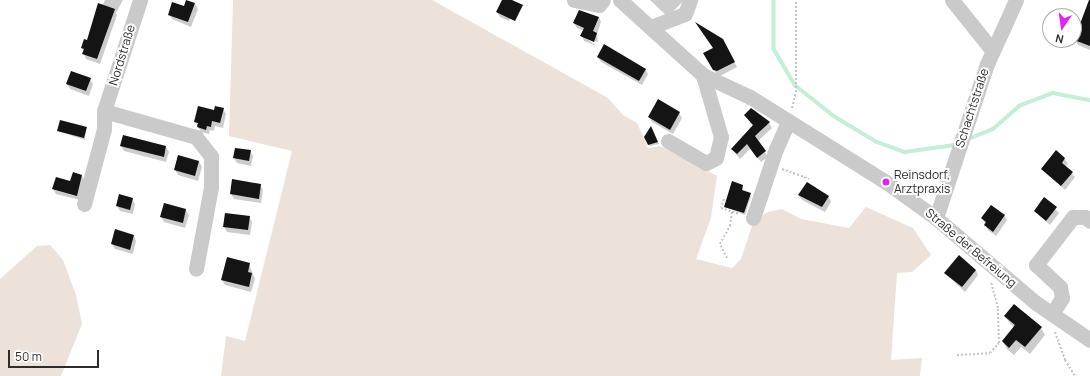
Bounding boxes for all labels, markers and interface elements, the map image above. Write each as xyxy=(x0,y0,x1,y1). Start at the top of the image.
north arrow xyxy=(1042,8,1082,48)
street label: Nordstraße xyxy=(106,23,138,87)
text: N xyxy=(1054,31,1065,47)
street label: Schachtstraße xyxy=(952,67,992,149)
place label: Reinsdorf, Arztpraxis xyxy=(894,168,950,196)
marker: Reinsdorf, Arztpraxis xyxy=(881,177,891,187)
street label: Straße der Befreiung xyxy=(923,206,1019,290)
scale bar xyxy=(10,342,101,368)
text: 50 m xyxy=(15,348,42,365)

